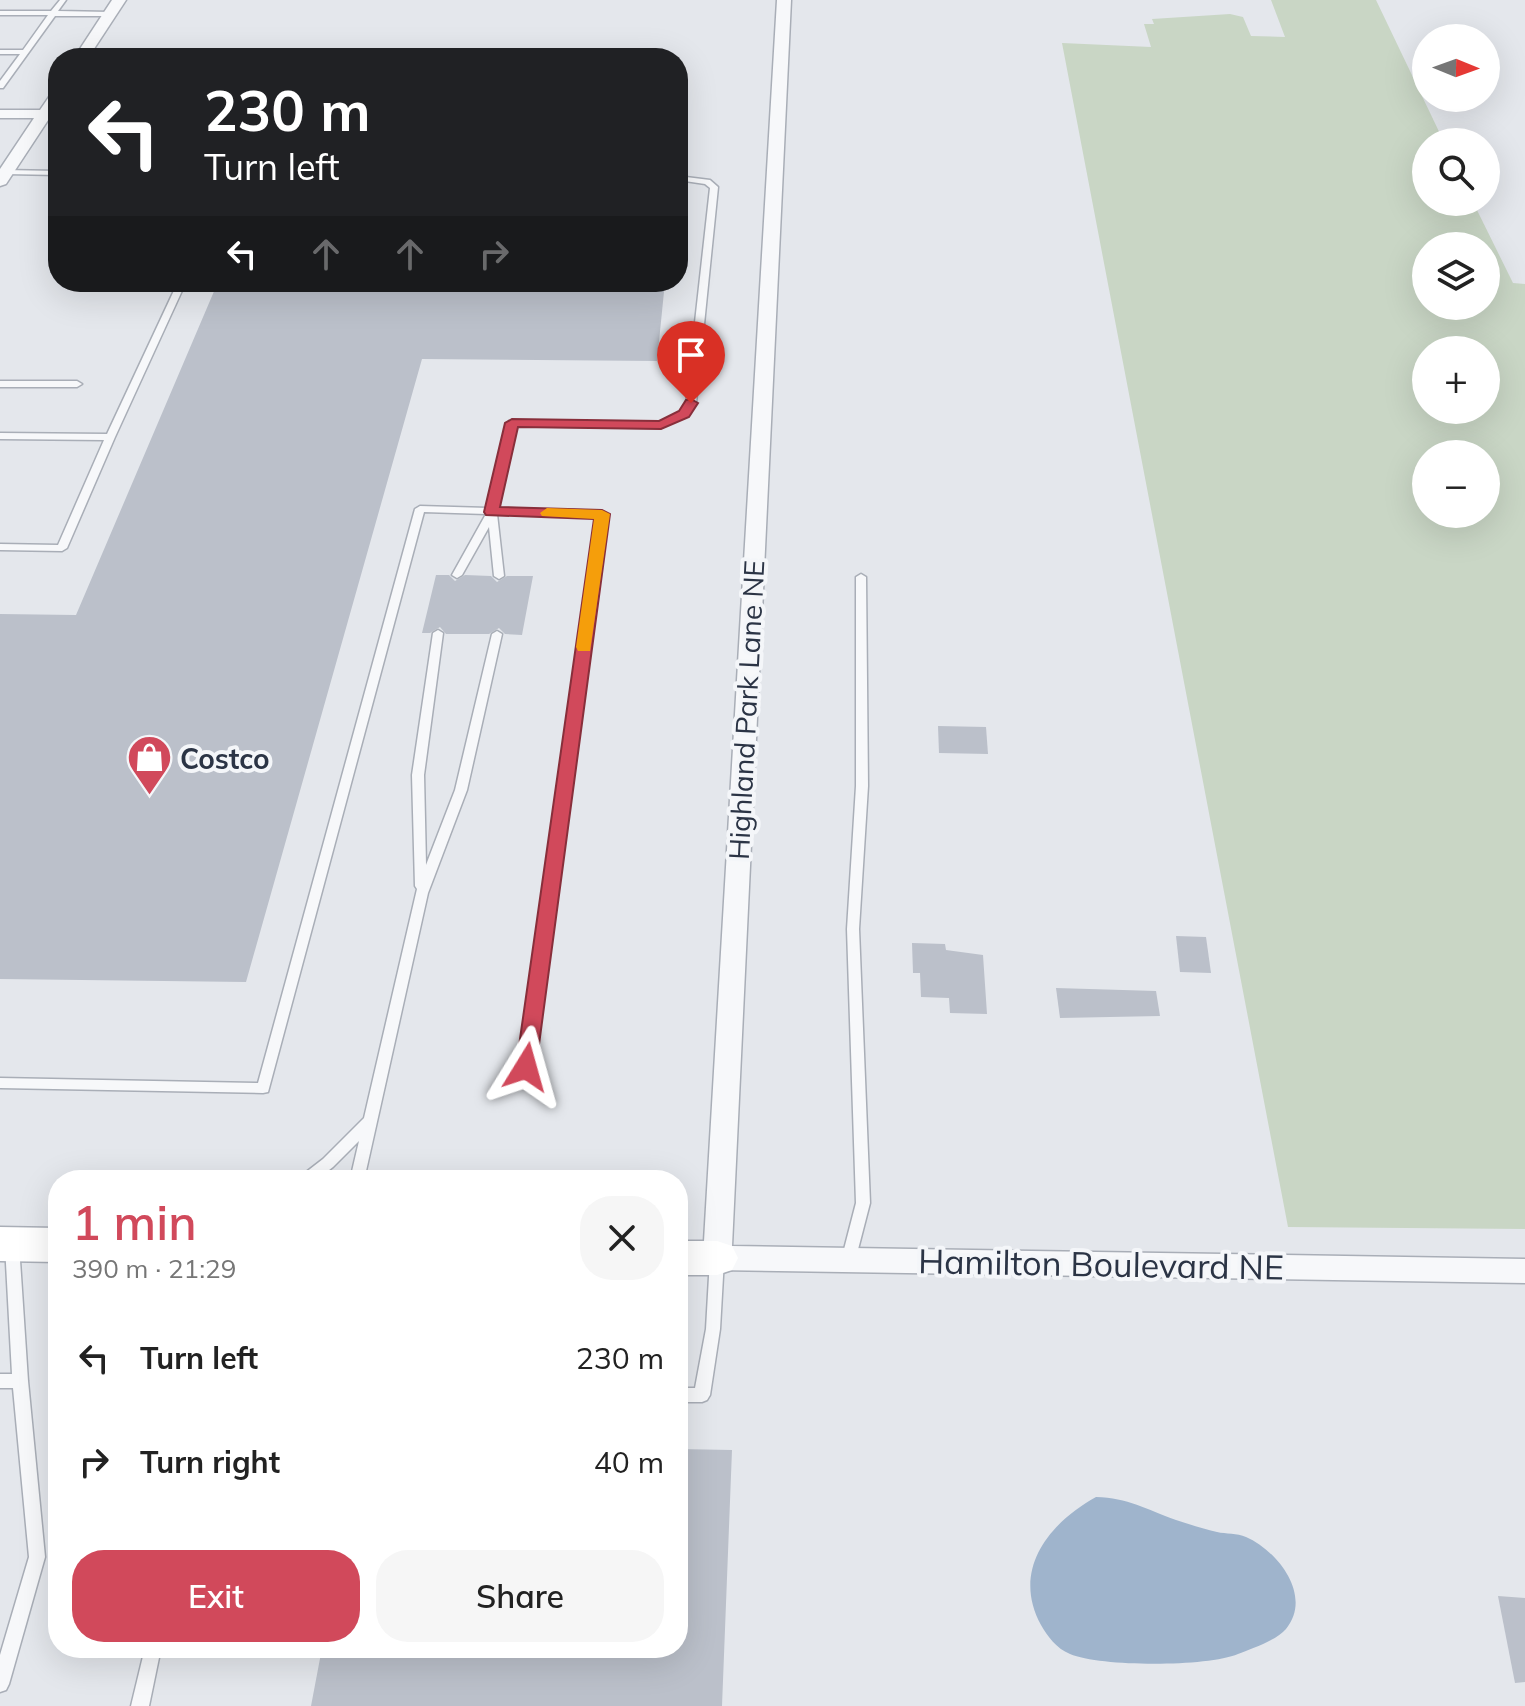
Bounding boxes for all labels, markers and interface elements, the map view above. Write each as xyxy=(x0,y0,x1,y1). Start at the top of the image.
north arrow xyxy=(1412,24,1500,112)
map controls xyxy=(1412,24,1500,528)
text: 230 m xyxy=(204,75,371,145)
icon: left xyxy=(72,80,176,184)
button: search xyxy=(1412,128,1500,216)
text: Turn left xyxy=(204,144,340,189)
icon: left xyxy=(220,232,264,276)
icon: ahead xyxy=(304,232,348,276)
icon: ahead xyxy=(388,232,432,276)
icon: right xyxy=(472,232,516,276)
button: layers xyxy=(1412,232,1500,320)
pin xyxy=(657,321,725,403)
icon: arrive xyxy=(669,333,713,377)
button: + xyxy=(1412,336,1500,424)
button: − xyxy=(1412,440,1500,528)
street label: Highland Park Lane NE xyxy=(721,559,771,861)
shop icon: Costco xyxy=(125,734,173,797)
place label: Costco xyxy=(180,741,270,776)
position arrow xyxy=(484,1025,568,1109)
text: 1 min xyxy=(72,1192,197,1252)
button: close xyxy=(580,1196,664,1280)
street label: Hamilton Boulevard NE xyxy=(918,1239,1284,1289)
text: 390 m · 21:29 xyxy=(72,1252,236,1285)
icon: left xyxy=(72,1336,116,1380)
text: Turn left xyxy=(140,1339,258,1377)
text: 230 m xyxy=(576,1339,664,1377)
icon: right xyxy=(72,1440,116,1484)
text: Turn right xyxy=(140,1443,280,1481)
text: 40 m xyxy=(594,1443,664,1481)
button: Exit xyxy=(72,1550,360,1642)
button: Share xyxy=(376,1550,664,1642)

